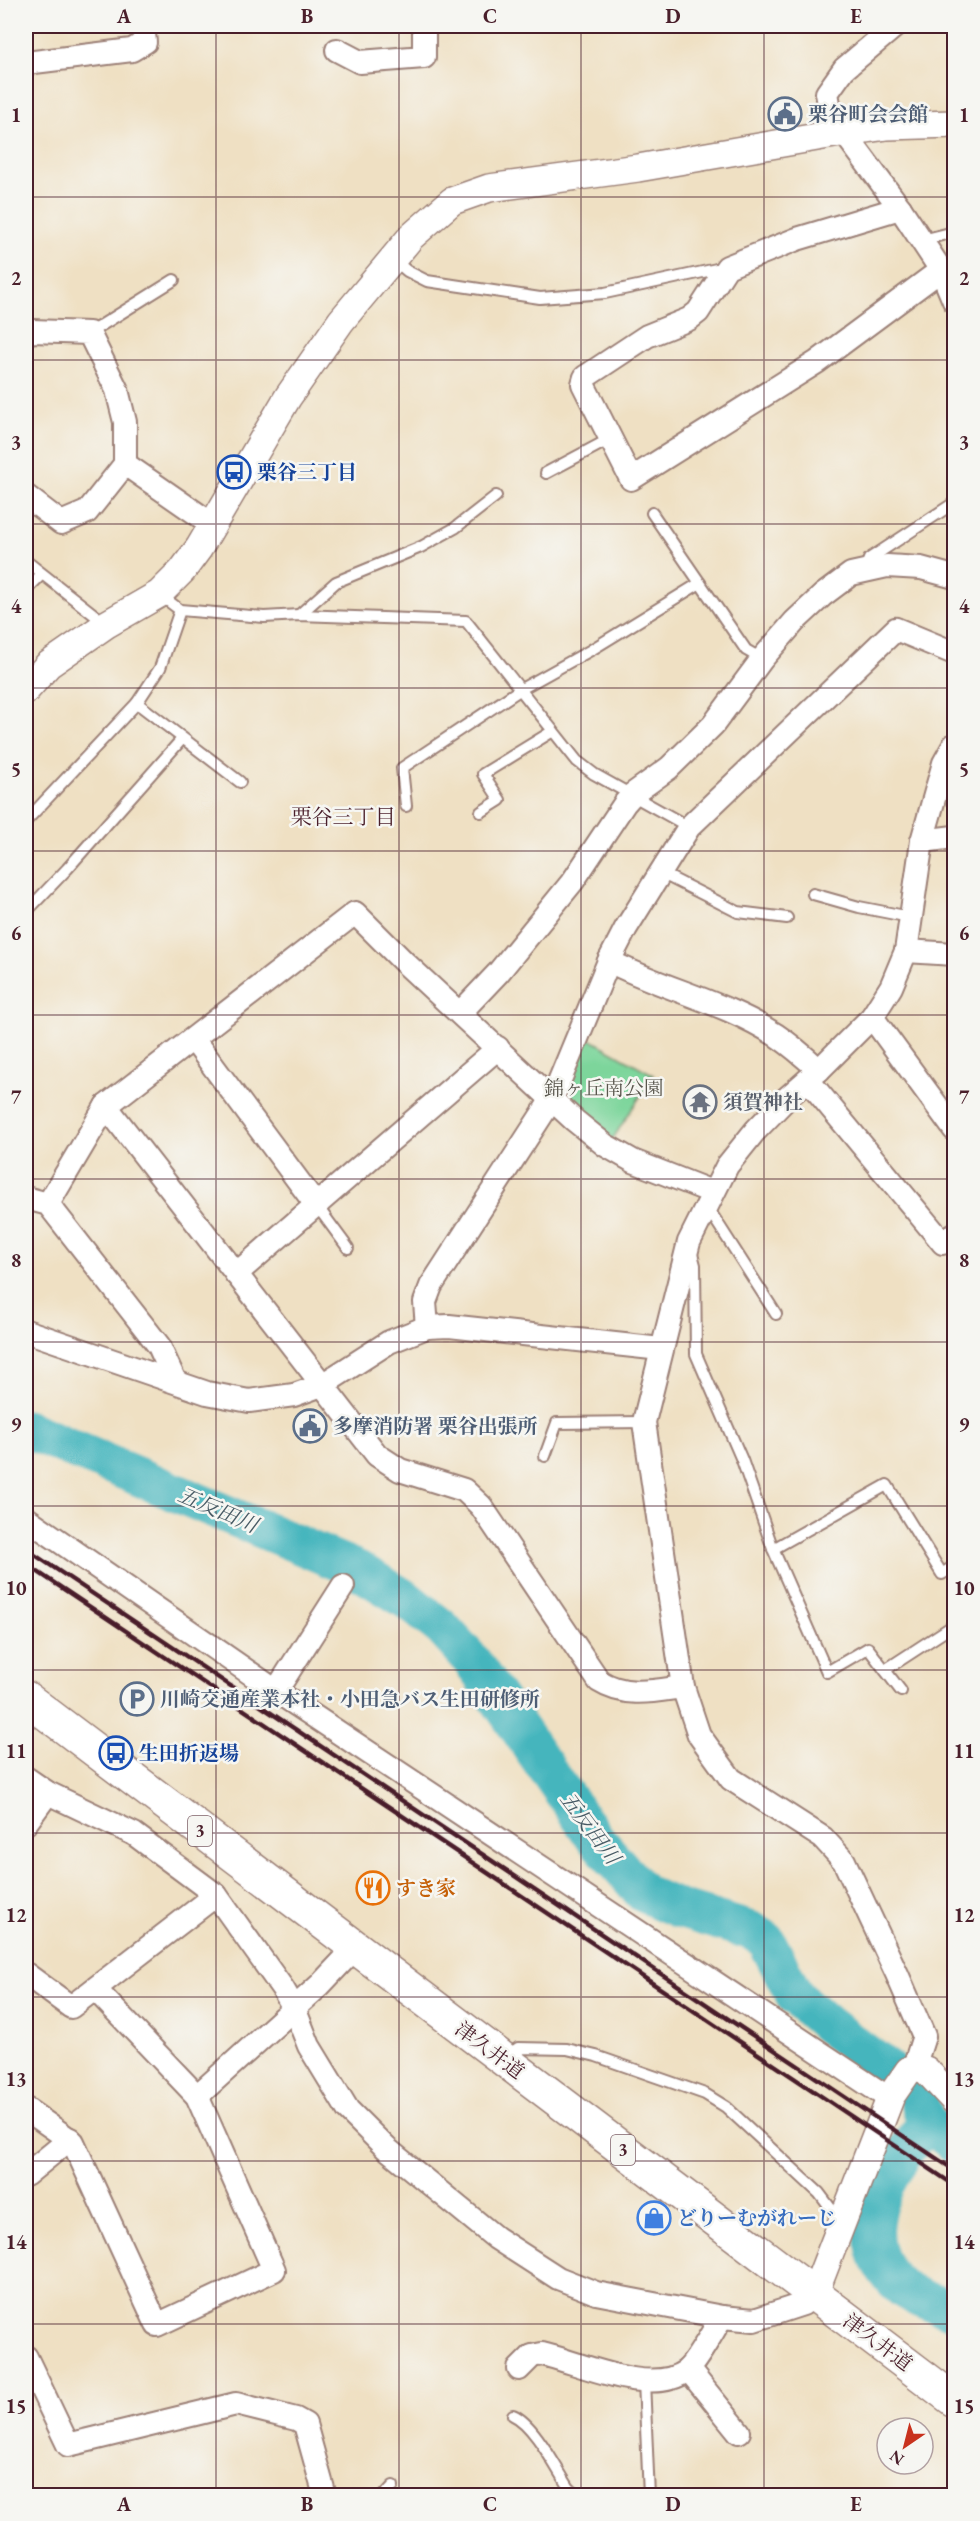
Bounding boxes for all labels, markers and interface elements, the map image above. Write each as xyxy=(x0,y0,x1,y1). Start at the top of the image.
text: A xyxy=(116,3,132,29)
text: B xyxy=(301,3,313,29)
text: C xyxy=(483,3,497,29)
text: D xyxy=(665,3,681,29)
text: E xyxy=(850,3,862,29)
public building icon: 栗谷町会会館 xyxy=(767,96,803,132)
place label: 栗谷町会会館 xyxy=(808,101,928,127)
text: 1 xyxy=(11,102,21,128)
text: 1 xyxy=(959,102,969,128)
text: 2 xyxy=(11,265,22,291)
text: 2 xyxy=(959,265,970,291)
text: 3 xyxy=(11,429,21,455)
text: 3 xyxy=(959,429,969,455)
bus stop icon: 栗谷三丁目 xyxy=(216,454,252,490)
place label: 栗谷三丁目 xyxy=(257,459,357,485)
text: 4 xyxy=(11,593,22,619)
text: 4 xyxy=(959,593,970,619)
text: 5 xyxy=(11,756,21,782)
text: 5 xyxy=(959,756,969,782)
district label: 栗谷三丁目 xyxy=(291,803,396,830)
text: 6 xyxy=(11,920,22,946)
text: 6 xyxy=(959,920,970,946)
park label: 錦ヶ丘南公園 xyxy=(544,1075,664,1101)
text: 7 xyxy=(11,1084,22,1110)
temple icon: 須賀神社 xyxy=(682,1084,718,1120)
text: 7 xyxy=(959,1084,970,1110)
place label: 須賀神社 xyxy=(723,1089,803,1115)
text: 8 xyxy=(11,1247,21,1273)
text: 8 xyxy=(959,1247,969,1273)
public building icon: 多摩消防署 栗谷出張所 xyxy=(292,1408,328,1444)
text: 9 xyxy=(11,1411,22,1437)
text: 9 xyxy=(959,1411,970,1437)
place label: 多摩消防署 栗谷出張所 xyxy=(333,1413,538,1439)
water label: 五反田川 xyxy=(174,1481,264,1539)
text: 10 xyxy=(5,1575,27,1601)
text: 10 xyxy=(953,1575,975,1601)
parking icon: 川崎交通産業本社・小田急バス生田研修所 xyxy=(119,1681,155,1717)
place label: 川崎交通産業本社・小田急バス生田研修所 xyxy=(160,1686,540,1712)
bus stop icon: 生田折返場 xyxy=(98,1735,134,1771)
text: 11 xyxy=(5,1738,27,1764)
text: 11 xyxy=(953,1738,975,1764)
place label: 生田折返場 xyxy=(139,1740,239,1766)
water label: 五反田川 xyxy=(554,1786,628,1871)
road number: 3 xyxy=(188,1816,212,1846)
restaurant icon: すき家 xyxy=(355,1870,391,1906)
place label: すき家 xyxy=(396,1875,456,1901)
text: 12 xyxy=(5,1902,27,1928)
text: 12 xyxy=(953,1902,975,1928)
street label: 津久井道 xyxy=(450,2016,530,2084)
text: 13 xyxy=(5,2066,27,2092)
text: 13 xyxy=(953,2066,975,2092)
road number: 3 xyxy=(611,2135,635,2165)
shop icon: どりーむがれーじ xyxy=(636,2200,672,2236)
place label: どりーむがれーじ xyxy=(677,2205,837,2231)
text: 14 xyxy=(5,2229,27,2255)
text: 14 xyxy=(953,2229,975,2255)
street label: 津久井道 xyxy=(838,2308,918,2376)
text: 15 xyxy=(5,2393,27,2419)
text: 15 xyxy=(953,2393,975,2419)
north arrow xyxy=(875,2416,935,2476)
text: N xyxy=(885,2446,908,2470)
text: A xyxy=(116,2491,132,2517)
text: B xyxy=(301,2491,313,2517)
text: C xyxy=(483,2491,497,2517)
text: D xyxy=(665,2491,681,2517)
text: E xyxy=(850,2491,862,2517)

